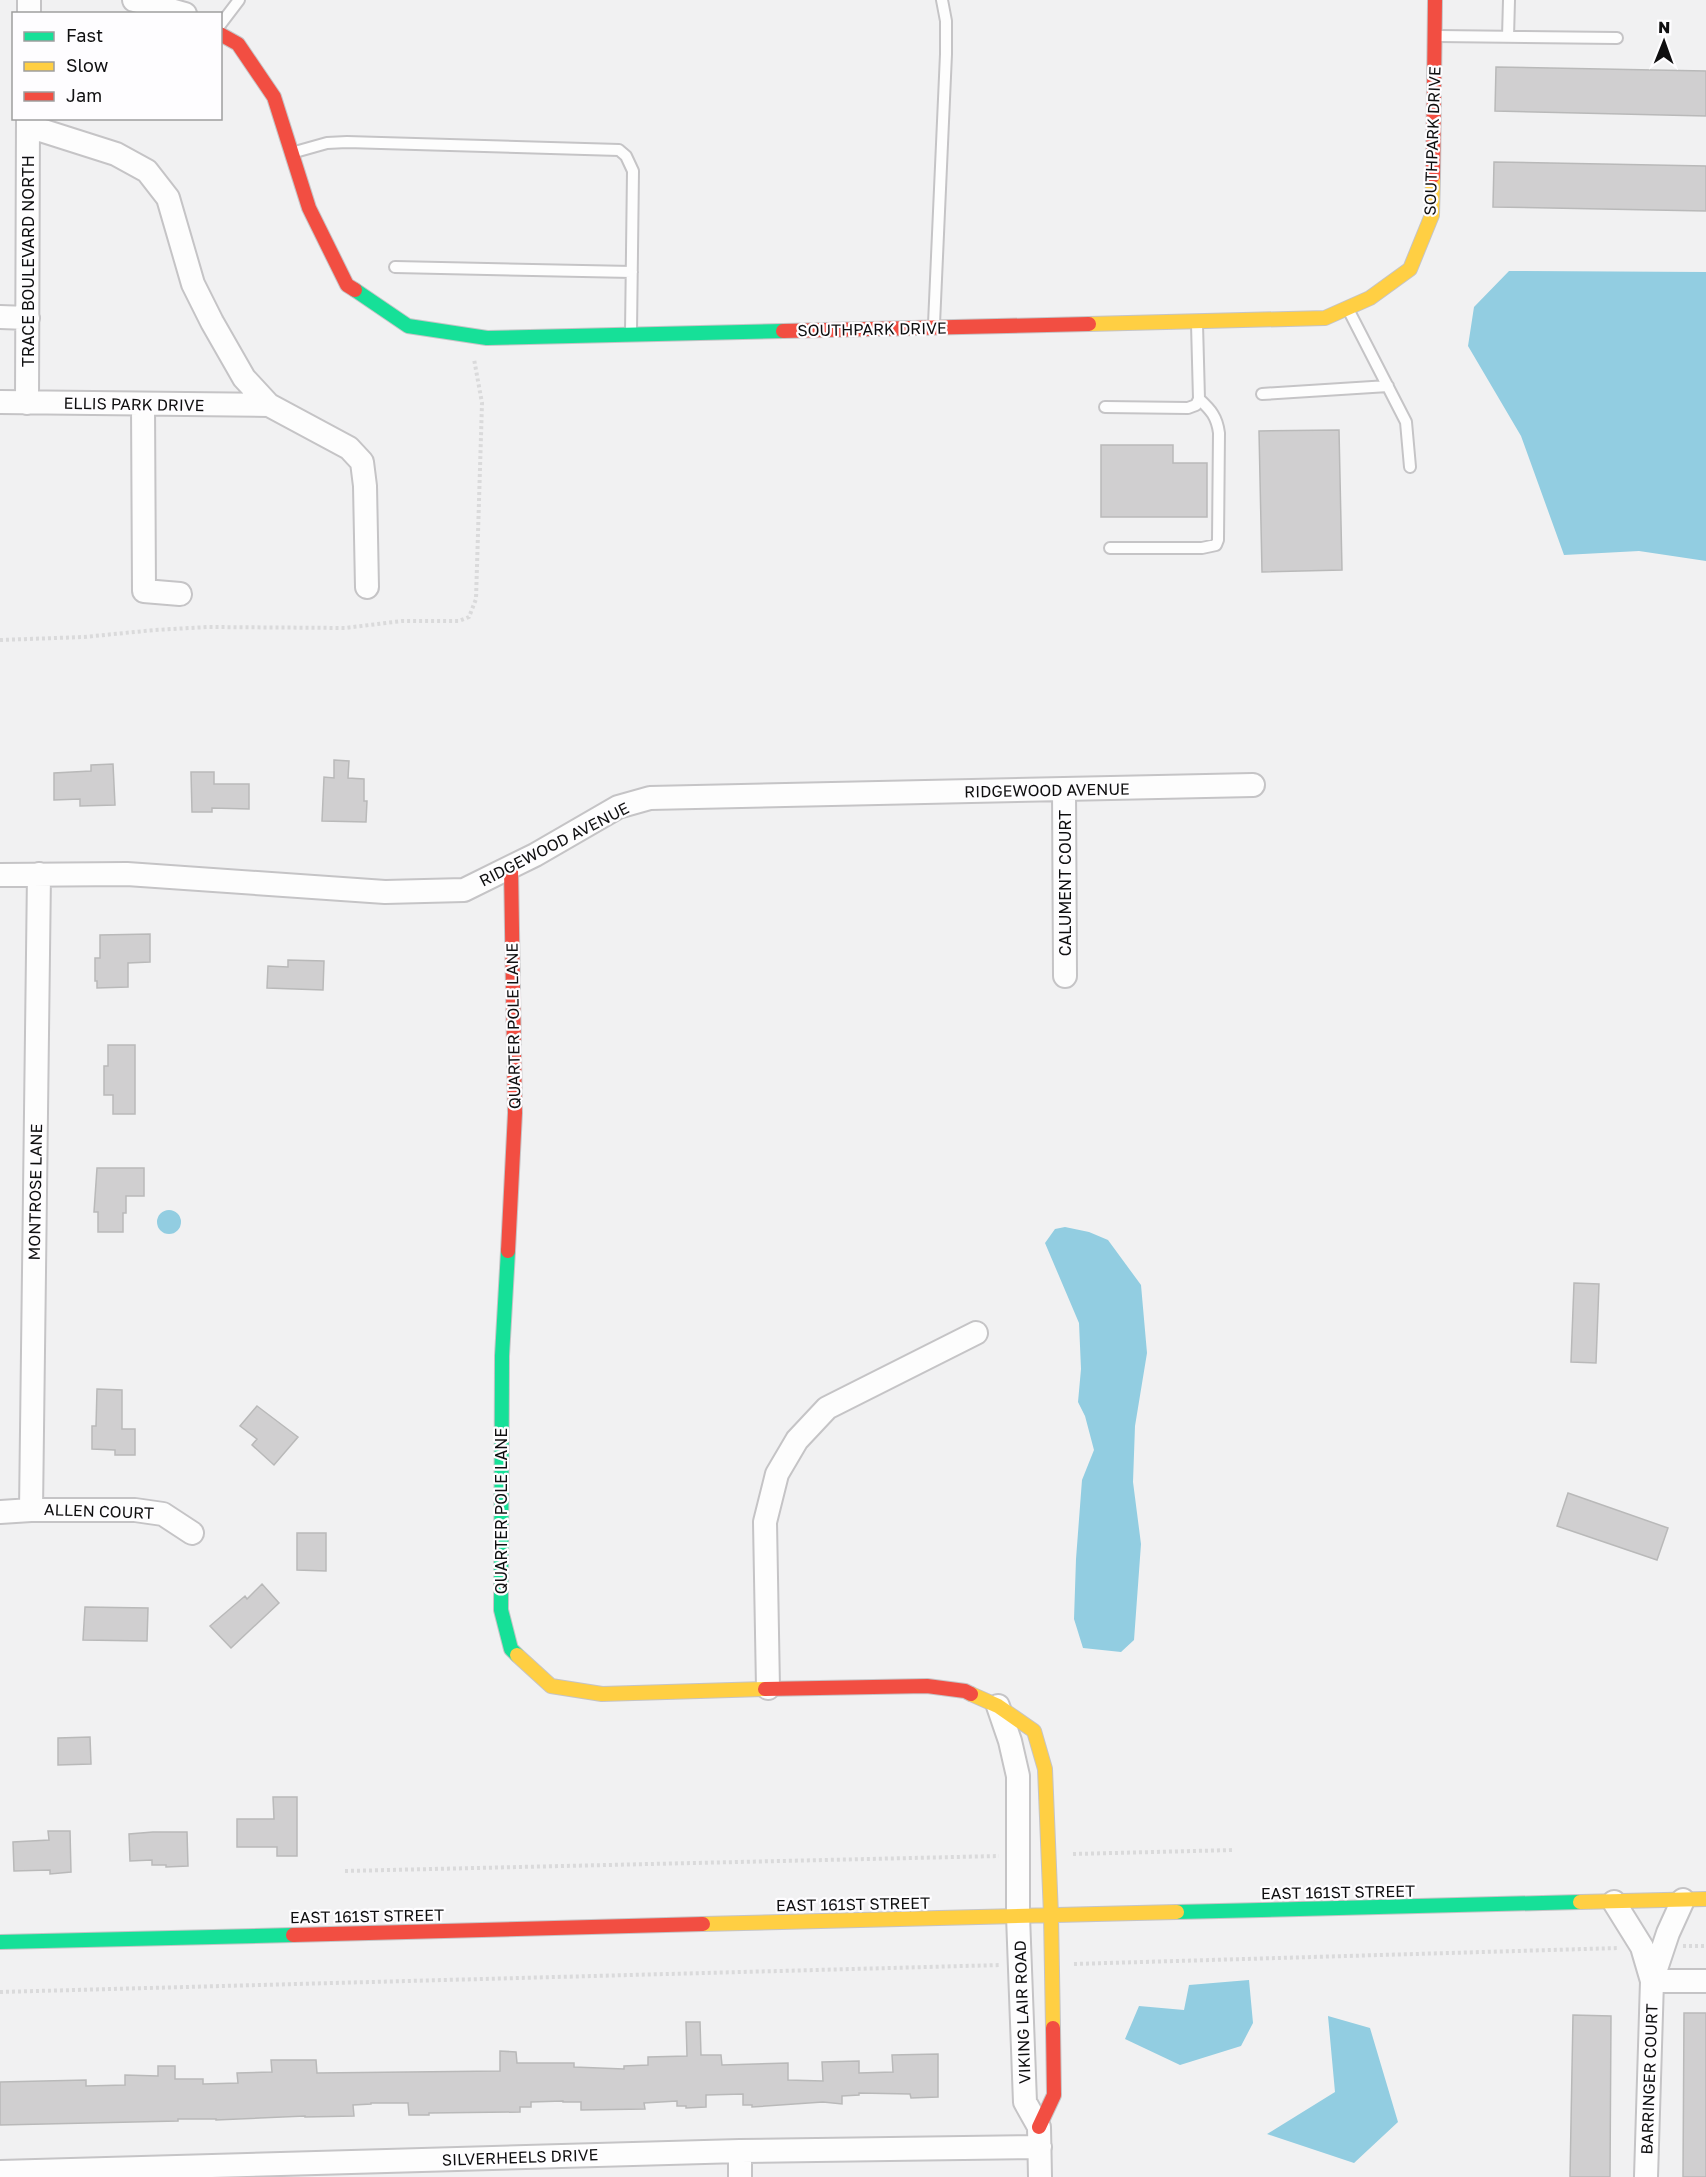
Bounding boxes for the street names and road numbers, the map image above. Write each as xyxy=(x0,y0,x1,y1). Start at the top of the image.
street label: SOUTHPARK DRIVE xyxy=(1419,66,1445,216)
street label: TRACE BOULEVARD NORTH xyxy=(18,155,38,367)
street label: SOUTHPARK DRIVE xyxy=(797,318,947,340)
street label: ELLIS PARK DRIVE xyxy=(63,393,205,415)
street label: RIDGEWOOD AVENUE xyxy=(964,779,1130,801)
street label: RIDGEWOOD AVENUE xyxy=(476,798,632,890)
street label: CALUMENT COURT xyxy=(1055,810,1075,956)
street label: QUARTER POLE LANE xyxy=(502,943,524,1109)
street label: MONTROSE LANE xyxy=(24,1124,46,1260)
street label: QUARTER POLE LANE xyxy=(491,1428,511,1594)
street label: ALLEN COURT xyxy=(44,1499,154,1523)
street label: EAST 161ST STREET xyxy=(1261,1881,1415,1903)
street label: EAST 161ST STREET xyxy=(776,1893,930,1915)
street label: EAST 161ST STREET xyxy=(290,1905,444,1927)
street label: VIKING LAIR ROAD xyxy=(1009,1940,1035,2084)
street label: BARRINGER COURT xyxy=(1636,2003,1662,2155)
street label: SILVERHEELS DRIVE xyxy=(441,2144,599,2170)

